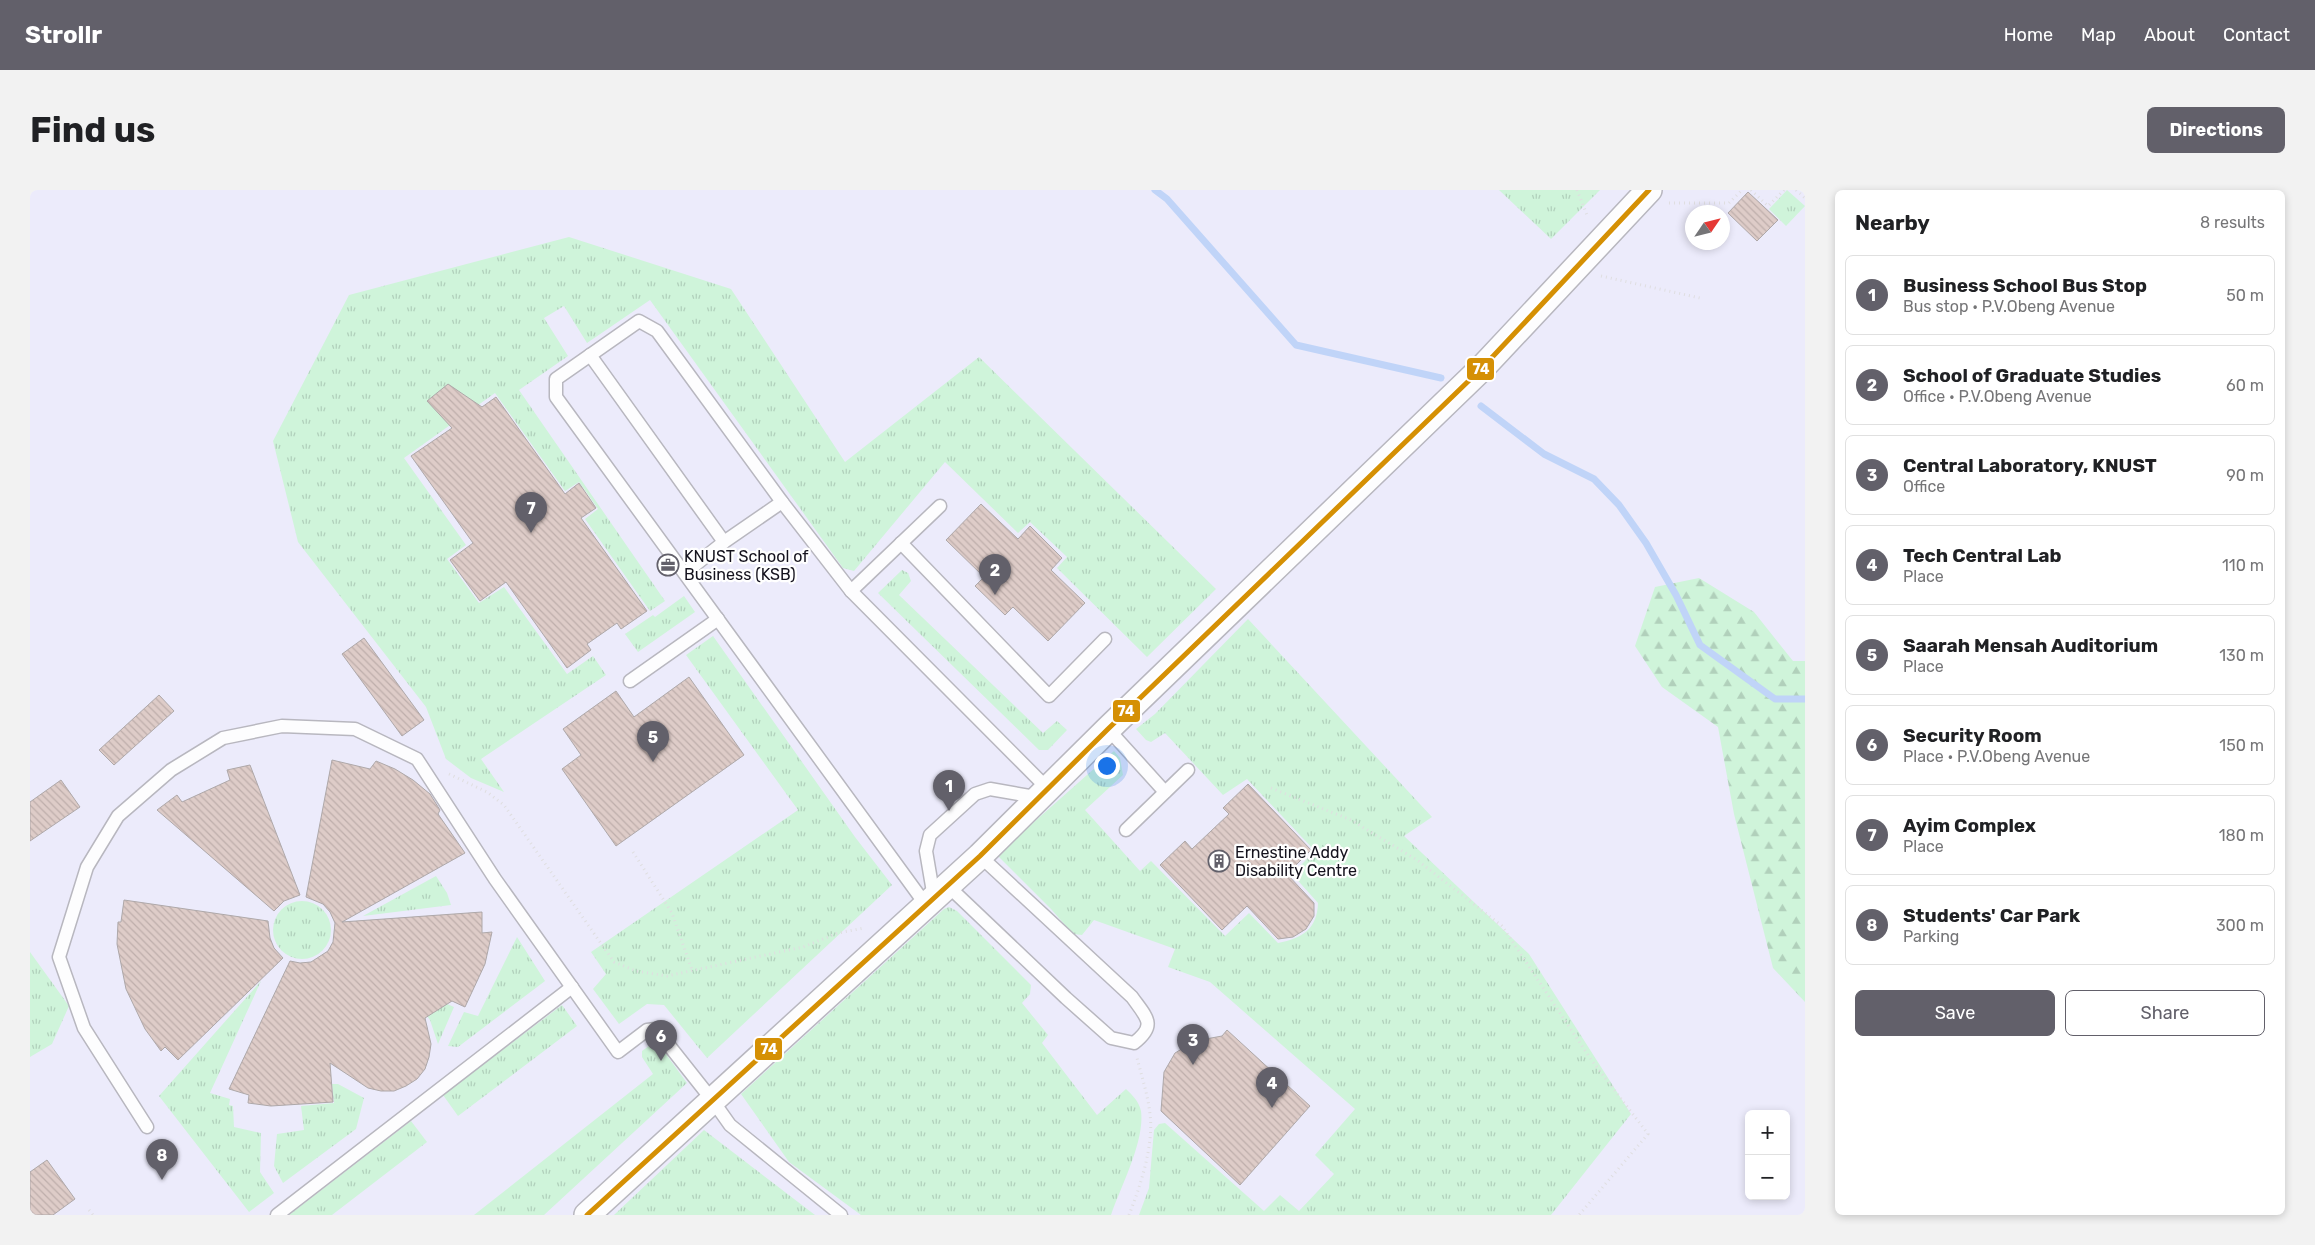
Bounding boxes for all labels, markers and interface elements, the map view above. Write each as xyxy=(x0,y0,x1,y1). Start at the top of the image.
text: Strollr xyxy=(25,21,102,49)
text: Home xyxy=(2004,24,2053,46)
text: Map xyxy=(2081,24,2116,46)
text: About xyxy=(2144,24,2195,46)
text: Contact xyxy=(2223,24,2290,46)
button: Directions xyxy=(2147,107,2285,153)
text: Find us xyxy=(30,109,155,151)
north arrow xyxy=(1685,205,1730,250)
text: Nearby xyxy=(1855,210,1930,235)
text: 8 results xyxy=(2200,213,2265,232)
text: Business School Bus Stop xyxy=(1903,274,2147,297)
text: 1 xyxy=(1868,286,1876,305)
text: 50 m xyxy=(2226,286,2264,305)
text: Bus stop · P.V.Obeng Avenue xyxy=(1903,297,2115,316)
line badge: 74 xyxy=(1466,357,1495,381)
text: 74 xyxy=(1472,361,1490,378)
text: School of Graduate Studies xyxy=(1903,364,2161,387)
text: 2 xyxy=(1867,376,1877,395)
text: 60 m xyxy=(2226,376,2264,395)
text: Office · P.V.Obeng Avenue xyxy=(1903,387,2092,406)
text: Central Laboratory, KNUST xyxy=(1903,454,2157,477)
text: 3 xyxy=(1867,466,1877,485)
text: 90 m xyxy=(2226,466,2264,485)
text: Office xyxy=(1903,477,1945,496)
pin: 7 xyxy=(515,492,547,533)
text: Tech Central Lab xyxy=(1903,544,2062,567)
place label: KNUST School of Business (KSB) xyxy=(684,547,809,584)
office icon: KNUST School of Business (KSB) xyxy=(656,553,680,577)
pin: 2 xyxy=(979,554,1011,595)
text: 4 xyxy=(1867,556,1877,575)
text: 110 m xyxy=(2222,556,2264,575)
text: Place xyxy=(1903,567,1944,586)
text: Saarah Mensah Auditorium xyxy=(1903,634,2158,657)
text: 5 xyxy=(1867,646,1877,665)
text: 130 m xyxy=(2219,646,2264,665)
text: Place xyxy=(1903,657,1944,676)
line badge: 74 xyxy=(1112,699,1141,723)
text: 74 xyxy=(1117,703,1135,720)
pin: 5 xyxy=(637,721,669,762)
text: Security Room xyxy=(1903,724,2042,747)
text: 6 xyxy=(1867,736,1877,755)
text: 150 m xyxy=(2219,736,2264,755)
text: Place · P.V.Obeng Avenue xyxy=(1903,747,2090,766)
your location xyxy=(1094,753,1120,779)
pin: 1 xyxy=(933,770,965,811)
text: Ayim Complex xyxy=(1903,814,2036,837)
text: 7 xyxy=(1867,826,1877,845)
text: 180 m xyxy=(2219,826,2264,845)
text: Place xyxy=(1903,837,1944,856)
place label: Ernestine Addy Disability Centre xyxy=(1235,843,1357,880)
building icon: Ernestine Addy Disability Centre xyxy=(1207,849,1231,873)
text: Students' Car Park xyxy=(1903,904,2080,927)
text: 8 xyxy=(1867,916,1877,935)
text: 300 m xyxy=(2216,916,2264,935)
text: Parking xyxy=(1903,927,1959,946)
button: Save xyxy=(1855,990,2055,1036)
button: Share xyxy=(2065,990,2265,1036)
pin: 6 xyxy=(645,1020,677,1061)
pin: 3 xyxy=(1177,1024,1209,1065)
line badge: 74 xyxy=(754,1037,783,1061)
text: 74 xyxy=(760,1041,778,1058)
pin: 4 xyxy=(1256,1067,1288,1108)
map controls xyxy=(1745,1110,1790,1200)
button: + xyxy=(1745,1110,1790,1155)
pin: 8 xyxy=(146,1139,178,1180)
button: − xyxy=(1745,1155,1790,1200)

